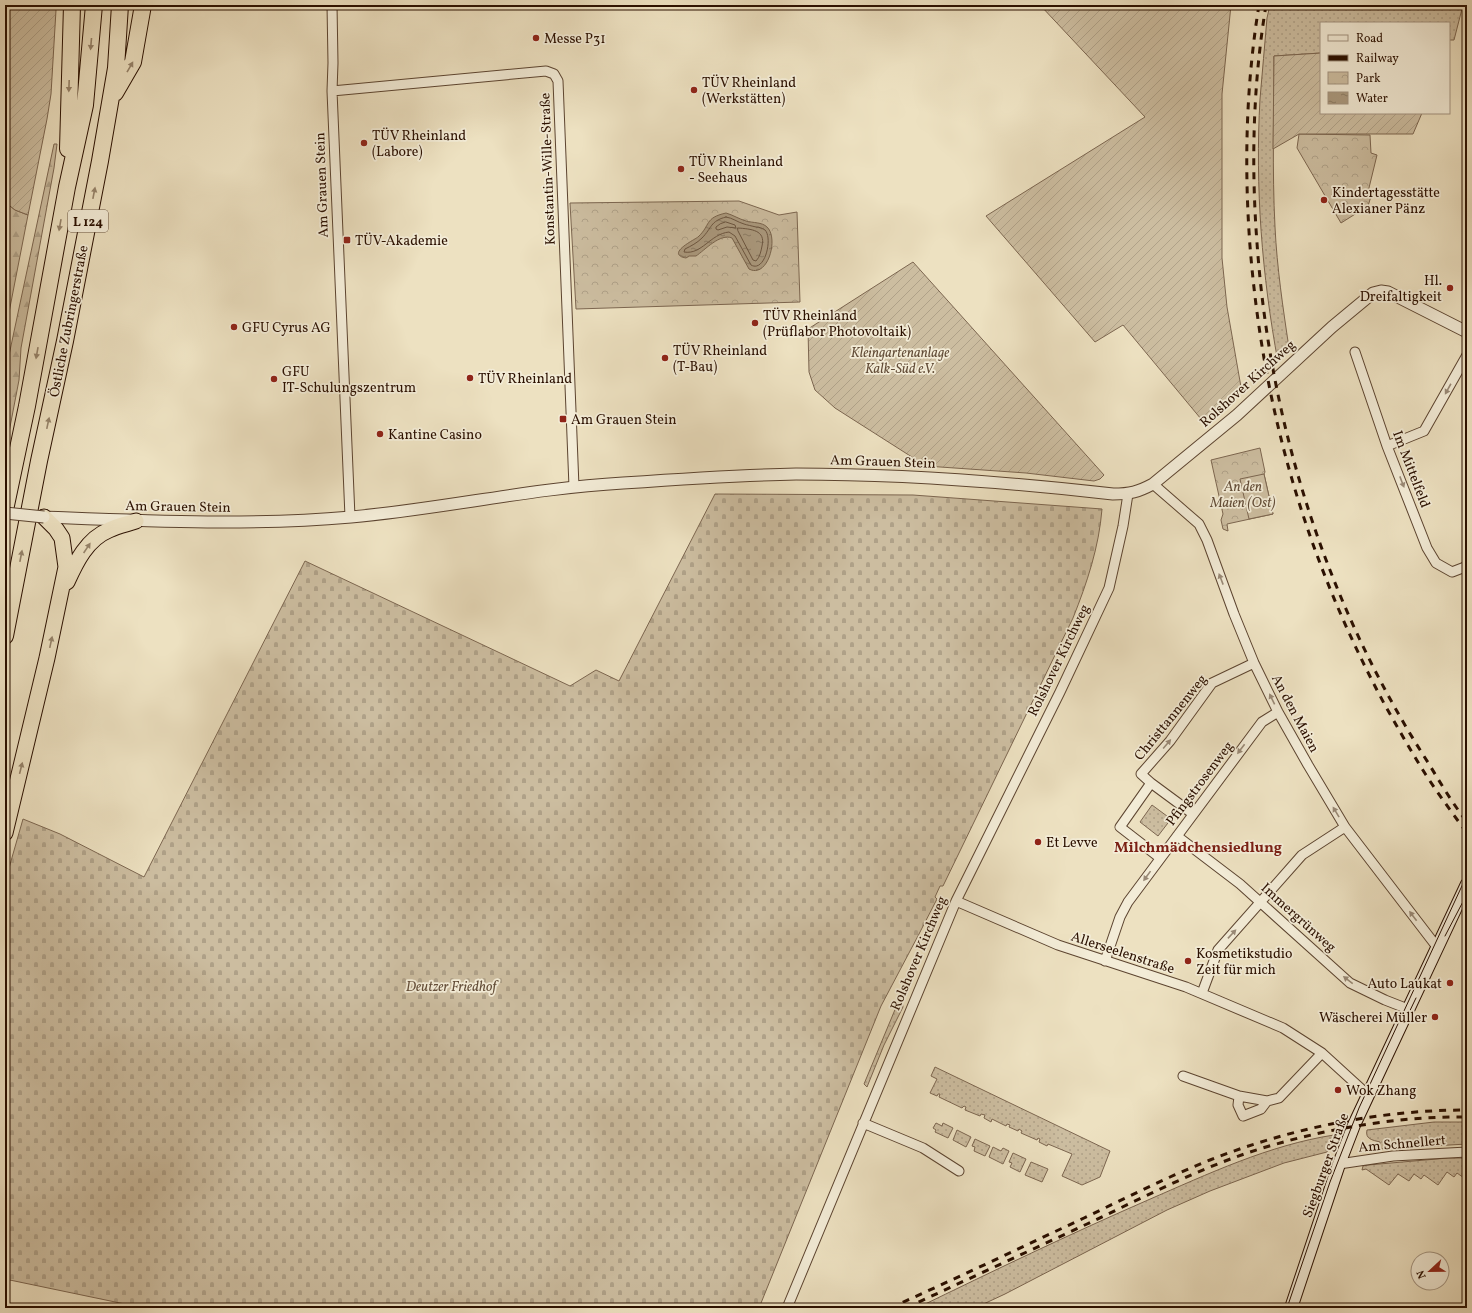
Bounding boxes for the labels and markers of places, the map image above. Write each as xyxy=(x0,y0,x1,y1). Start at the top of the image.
place label: Messe P31 xyxy=(544,30,606,49)
marker: Messe P31 xyxy=(531,33,541,43)
place label: TÜV Rheinland (Werkstätten) xyxy=(702,74,796,109)
marker: TÜV Rheinland (Werkstätten) xyxy=(689,85,699,95)
place label: TÜV Rheinland (Labore) xyxy=(372,127,466,162)
marker: TÜV Rheinland (Labore) xyxy=(359,138,369,148)
place label: TÜV Rheinland - Seehaus xyxy=(689,153,783,188)
marker: TÜV Rheinland - Seehaus xyxy=(676,164,686,174)
place label: Kindertagesstätte Alexianer Pänz xyxy=(1332,184,1440,219)
marker: Kindertagesstätte Alexianer Pänz xyxy=(1319,195,1329,205)
place label: TÜV-Akademie xyxy=(355,232,448,251)
marker: TÜV-Akademie xyxy=(342,235,352,245)
place label: Hl. Dreifaltigkeit xyxy=(1360,272,1442,307)
marker: Hl. Dreifaltigkeit xyxy=(1445,283,1455,293)
place label: TÜV Rheinland (Prüflabor Photovoltaik) xyxy=(763,307,911,342)
marker: TÜV Rheinland (Prüflabor Photovoltaik) xyxy=(750,318,760,328)
place label: GFU Cyrus AG xyxy=(242,319,331,338)
marker: GFU Cyrus AG xyxy=(229,322,239,332)
place label: TÜV Rheinland (T-Bau) xyxy=(673,342,767,377)
marker: TÜV Rheinland (T-Bau) xyxy=(660,353,670,363)
place label: GFU IT-Schulungszentrum xyxy=(282,363,416,398)
place label: TÜV Rheinland xyxy=(478,370,572,389)
marker: TÜV Rheinland xyxy=(465,373,475,383)
marker: GFU IT-Schulungszentrum xyxy=(269,374,279,384)
place label: Am Grauen Stein xyxy=(571,411,677,430)
marker: Am Grauen Stein xyxy=(558,414,568,424)
place label: Kantine Casino xyxy=(388,426,482,445)
marker: Kantine Casino xyxy=(375,429,385,439)
place label: Et Levve xyxy=(1046,834,1098,853)
marker: Et Levve xyxy=(1033,837,1043,847)
place label: Kosmetikstudio Zeit für mich xyxy=(1196,945,1293,980)
marker: Kosmetikstudio Zeit für mich xyxy=(1183,956,1193,966)
place label: Auto Laukat xyxy=(1367,975,1442,994)
marker: Auto Laukat xyxy=(1445,978,1455,988)
place label: Wäscherei Müller xyxy=(1319,1009,1427,1028)
marker: Wäscherei Müller xyxy=(1430,1012,1440,1022)
place label: Wok Zhang xyxy=(1346,1082,1416,1101)
marker: Wok Zhang xyxy=(1333,1085,1343,1095)

